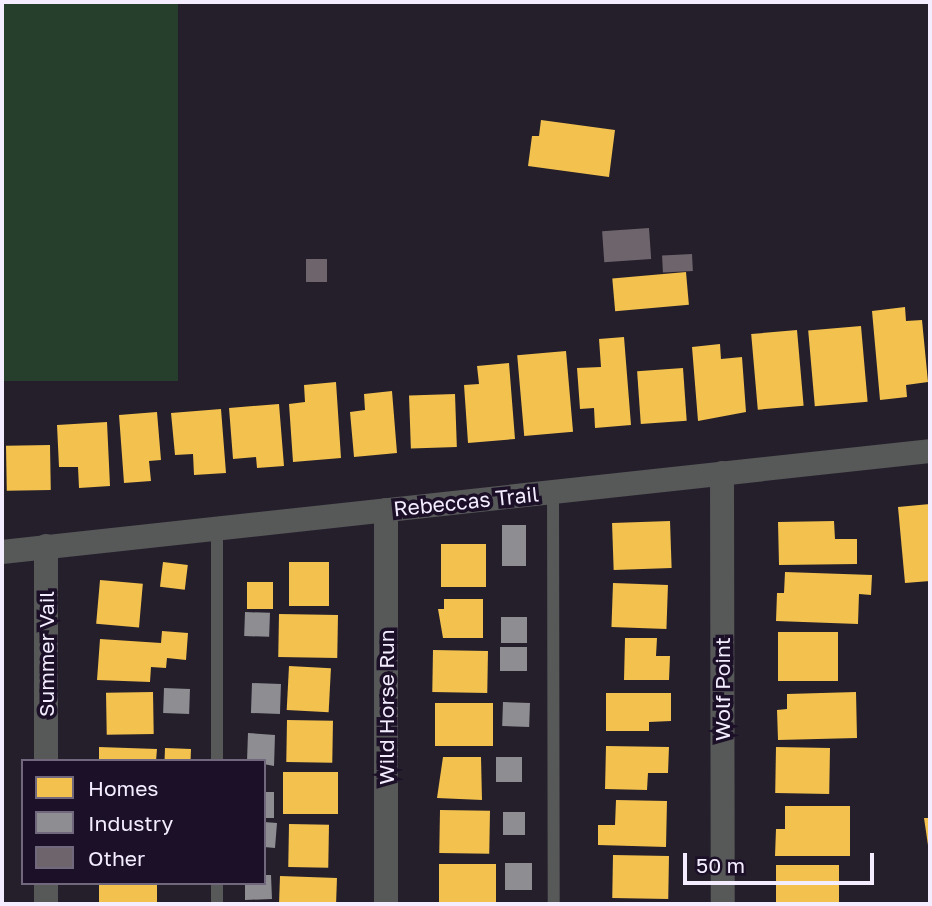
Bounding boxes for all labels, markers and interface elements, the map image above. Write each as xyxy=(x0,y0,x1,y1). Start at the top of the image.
street label: Rebeccas Trail xyxy=(392,481,540,521)
street label: Summer Vail xyxy=(33,591,59,717)
street label: Wild Horse Run xyxy=(373,629,399,785)
street label: Wolf Point xyxy=(709,637,735,741)
legend xyxy=(21,759,266,885)
text: Homes xyxy=(88,775,158,801)
text: Industry xyxy=(88,810,173,836)
scale bar xyxy=(687,839,878,883)
text: Other xyxy=(88,845,145,871)
text: 50 m xyxy=(696,852,745,878)

